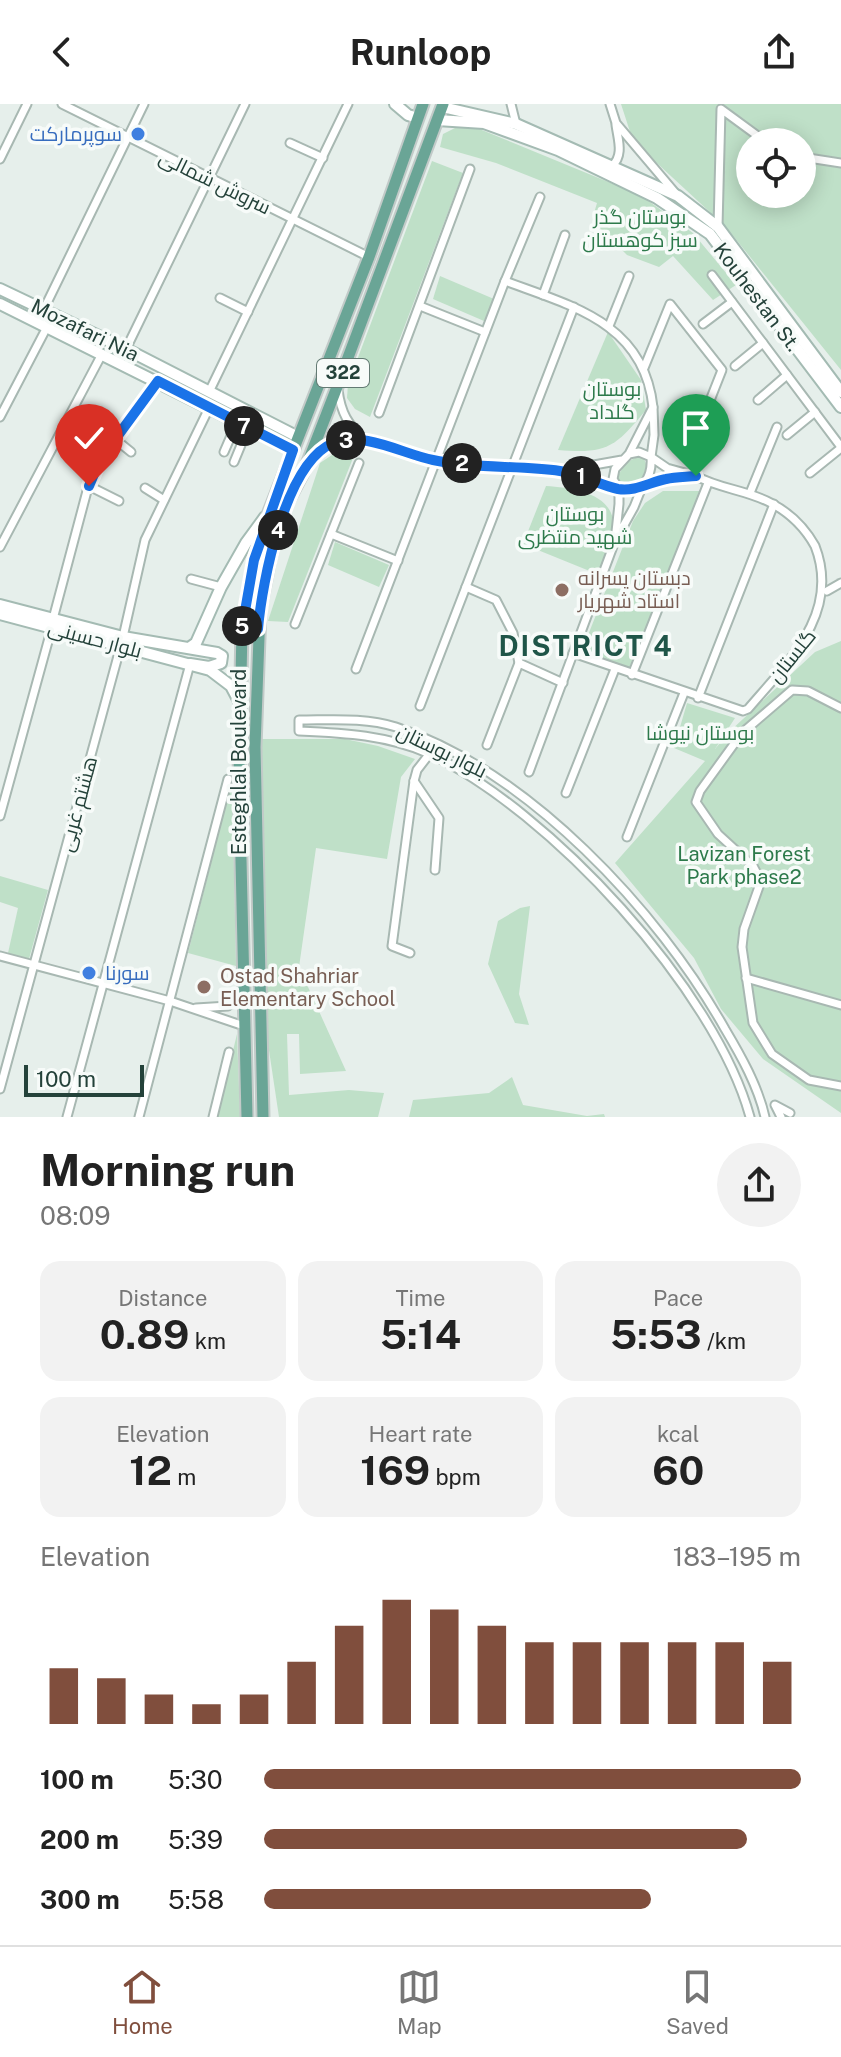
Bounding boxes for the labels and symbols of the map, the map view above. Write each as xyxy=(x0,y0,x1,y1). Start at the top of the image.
place label: سوپرمارکت xyxy=(30,122,122,147)
marker: سوپرمارکت xyxy=(129,125,147,143)
street label: سروش شمالی xyxy=(155,145,275,220)
park label: بوستان گذر سبز کوهستان xyxy=(582,205,698,253)
street label: Kouhestan St. xyxy=(709,238,805,356)
street label: Mozafari Nia xyxy=(27,294,143,366)
road number: 322 xyxy=(317,359,369,387)
park label: بوستان گلداد xyxy=(583,377,641,424)
pin xyxy=(662,394,730,476)
pin xyxy=(55,404,123,486)
pin: 7 xyxy=(224,406,264,446)
pin: 3 xyxy=(326,420,366,460)
pin: 2 xyxy=(442,443,482,483)
pin: 1 xyxy=(561,456,601,496)
park label: بوستان شهید منتظری xyxy=(518,502,632,550)
pin: 4 xyxy=(258,510,298,550)
place label: دبستان پسرانه استاد شهريار xyxy=(577,566,691,614)
marker: دبستان پسرانه استاد شهريار xyxy=(553,581,571,599)
pin: 5 xyxy=(222,606,262,646)
street label: بلوار حسینی xyxy=(45,615,145,664)
street label: گلستان xyxy=(763,624,822,688)
district label: DISTRICT 4 xyxy=(498,629,674,662)
street label: Esteghlal Boulevard xyxy=(227,669,251,855)
street label: بلوار بوستان xyxy=(393,719,491,784)
park label: بوستان نیوشا xyxy=(646,721,754,746)
street label: هشتم غربی xyxy=(54,754,104,855)
park label: Lavizan Forest Park phase2 xyxy=(677,842,811,889)
place label: سورنا xyxy=(105,961,150,985)
marker: سورنا xyxy=(80,964,98,982)
place label: Ostad Shahriar Elementary School xyxy=(220,964,395,1011)
marker: Ostad Shahriar Elementary School xyxy=(195,978,213,996)
scale bar xyxy=(24,1061,144,1097)

